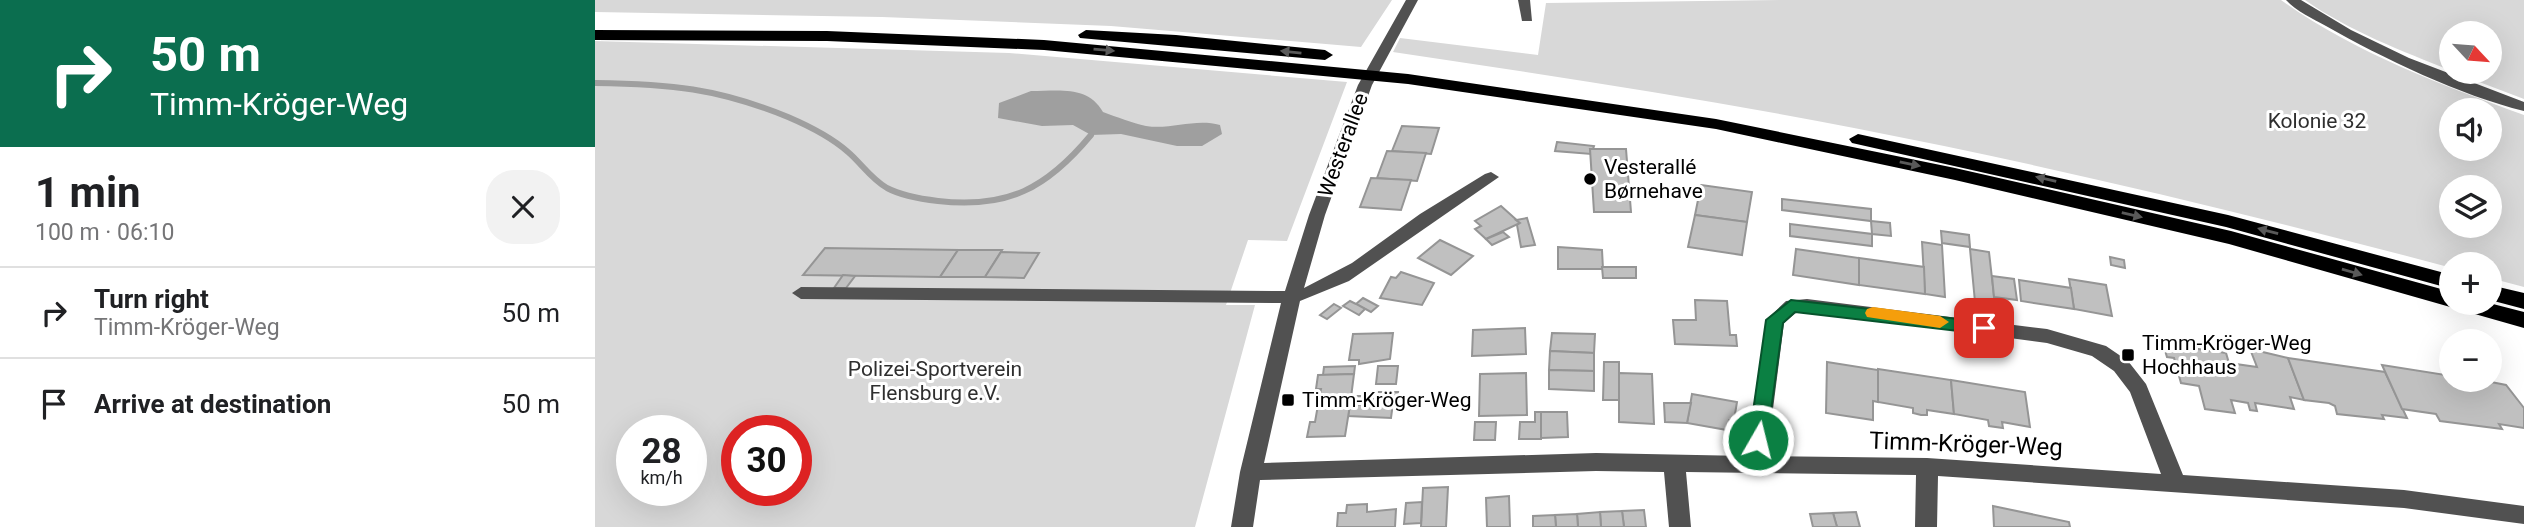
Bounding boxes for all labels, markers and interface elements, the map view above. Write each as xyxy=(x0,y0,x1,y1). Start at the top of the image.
north arrow xyxy=(2439,21,2503,84)
map controls xyxy=(2439,21,2502,392)
text: 50 m xyxy=(150,26,261,83)
icon: right xyxy=(35,28,126,119)
one-way arrow xyxy=(1093,45,1115,56)
one-way arrow xyxy=(1280,46,1302,57)
text: Timm-Kröger-Weg xyxy=(150,85,408,123)
street label: Westerallee xyxy=(1313,90,1373,200)
button: sound xyxy=(2439,98,2502,161)
park label: Kolonie 32 xyxy=(2268,109,2366,133)
place label: Vesterallé Børnehave xyxy=(1604,155,1703,203)
one-way arrow xyxy=(1899,159,1921,170)
text: 1 min xyxy=(35,168,141,217)
button: close xyxy=(486,170,560,244)
marker: Vesterallé Børnehave xyxy=(1582,171,1598,187)
one-way arrow xyxy=(2035,173,2057,184)
button: layers xyxy=(2439,175,2502,238)
one-way arrow xyxy=(2121,210,2143,221)
text: 100 m · 06:10 xyxy=(35,219,174,246)
one-way arrow xyxy=(2257,226,2278,236)
button: + xyxy=(2439,252,2502,315)
one-way arrow xyxy=(2341,267,2363,278)
text: Turn right xyxy=(94,284,209,314)
icon: right xyxy=(35,294,73,332)
text: 50 m xyxy=(502,298,560,328)
pin xyxy=(1954,298,2014,358)
icon: arrive xyxy=(1965,309,2003,347)
text: Timm-Kröger-Weg xyxy=(94,314,280,341)
button: − xyxy=(2439,329,2502,392)
place label: Timm-Kröger-Weg Hochhaus xyxy=(2142,331,2311,379)
marker: Timm-Kröger-Weg Hochhaus xyxy=(2120,347,2136,363)
park label: Polizei-Sportverein Flensburg e.V. xyxy=(848,357,1022,405)
icon: arrive xyxy=(35,385,73,423)
place label: Timm-Kröger-Weg xyxy=(1302,388,1471,412)
text: Arrive at destination xyxy=(94,389,331,419)
text: 50 m xyxy=(502,389,560,419)
marker: Timm-Kröger-Weg xyxy=(1280,392,1296,408)
position arrow xyxy=(1721,403,1795,477)
speed limit sign: 30 xyxy=(721,415,812,506)
street label: Timm-Kröger-Weg xyxy=(1869,427,2063,461)
text: 28 xyxy=(641,431,682,472)
text: km/h xyxy=(640,467,683,488)

